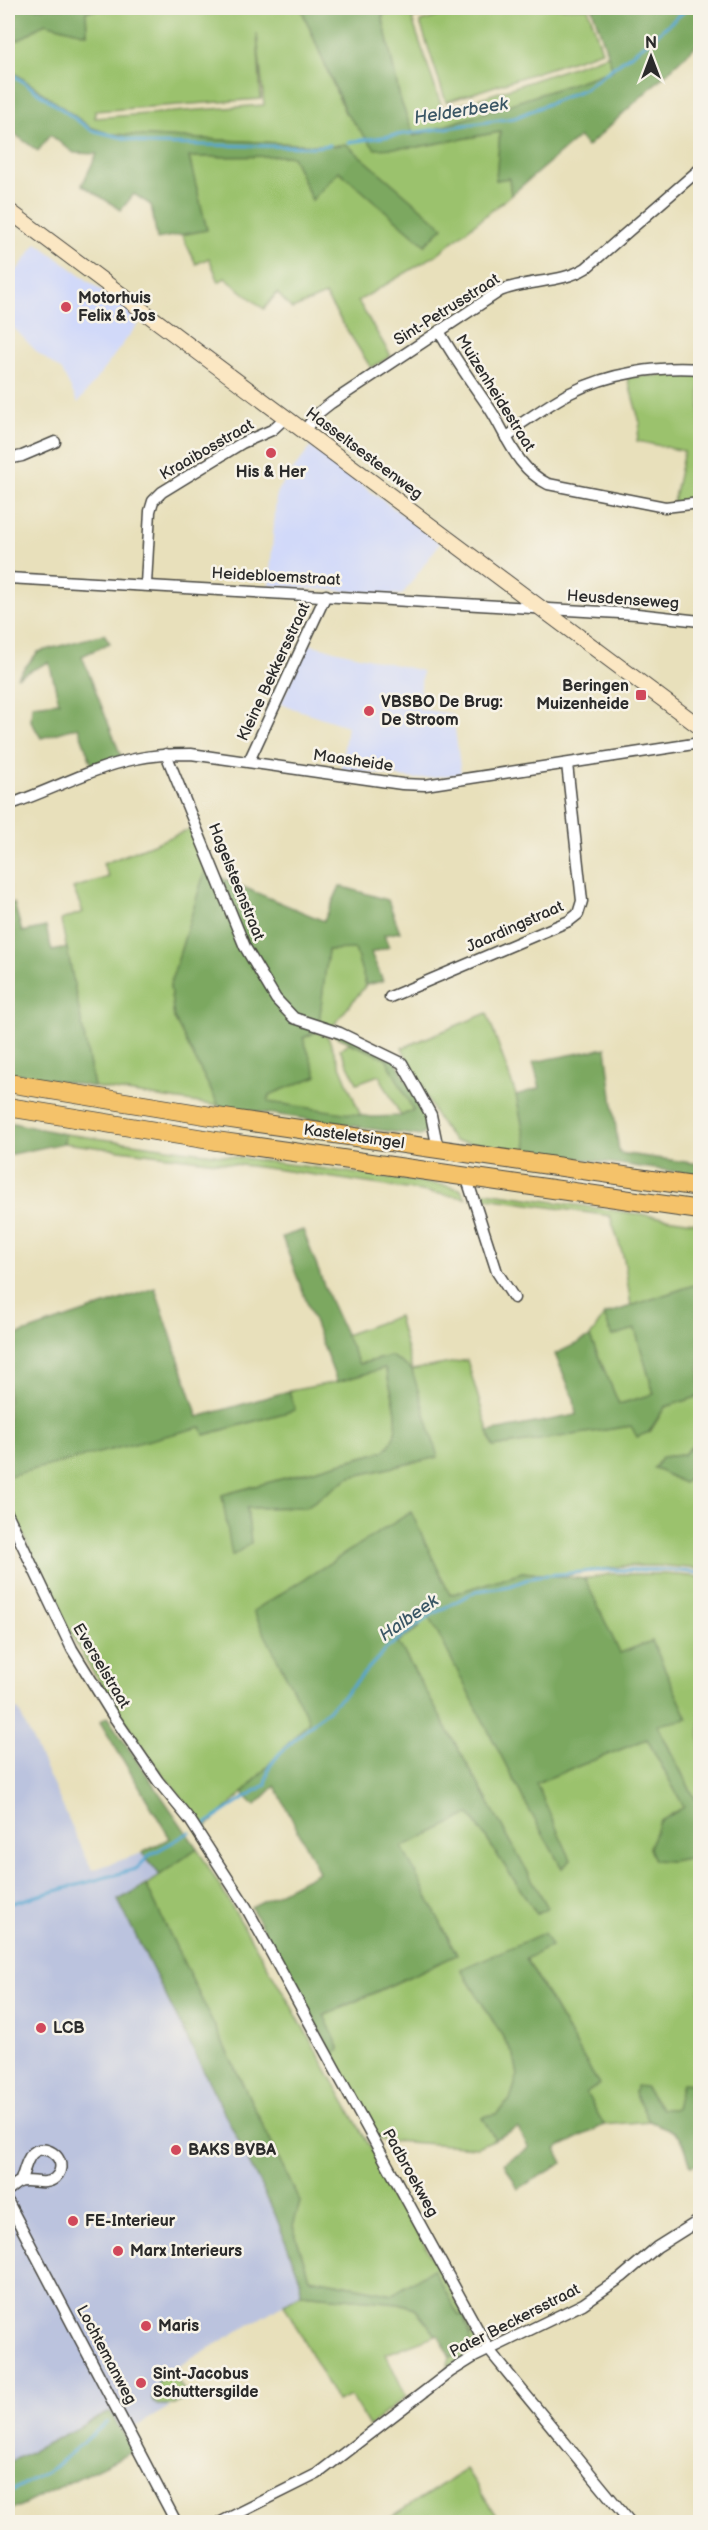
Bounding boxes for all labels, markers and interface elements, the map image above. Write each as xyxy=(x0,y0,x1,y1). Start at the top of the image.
north arrow xyxy=(621,27,681,87)
text: N xyxy=(645,34,657,53)
water label: Helderbeek xyxy=(412,93,511,129)
street label: Sint-Petrusstraat xyxy=(391,270,503,350)
place label: Motorhuis Felix & Jos xyxy=(78,289,156,326)
marker: Motorhuis Felix & Jos xyxy=(59,300,73,314)
street label: Muizenheidestraat xyxy=(451,331,539,455)
street label: Hasseltsesteenweg xyxy=(302,404,426,504)
street label: Kraaibosstraat xyxy=(157,415,257,484)
marker: His & Her xyxy=(264,446,278,460)
place label: His & Her xyxy=(236,463,307,482)
street label: Heidebloemstraat xyxy=(211,564,341,590)
street label: Heusdenseweg xyxy=(566,587,680,613)
street label: Kleine Bekkersstraat xyxy=(234,600,314,744)
place label: Beringen Muizenheide xyxy=(536,677,629,714)
marker: Beringen Muizenheide xyxy=(634,688,648,702)
place label: VBSBO De Brug: De Stroom xyxy=(381,693,503,730)
marker: VBSBO De Brug: De Stroom xyxy=(362,704,376,718)
street label: Maasheide xyxy=(312,746,395,776)
street label: Hagelsteenstraat xyxy=(204,821,268,943)
street label: Jaardingstraat xyxy=(464,897,566,957)
street label: Kasteletsingel xyxy=(302,1121,406,1153)
water label: Halbeek xyxy=(375,1589,444,1646)
street label: Everselstraat xyxy=(68,1620,134,1712)
place label: LCB xyxy=(53,2019,85,2038)
marker: LCB xyxy=(34,2021,48,2035)
street label: Padbroekweg xyxy=(378,2126,442,2220)
place label: BAKS BVBA xyxy=(188,2141,276,2160)
marker: BAKS BVBA xyxy=(169,2143,183,2157)
place label: FE-Interieur xyxy=(85,2212,176,2231)
marker: FE-Interieur xyxy=(66,2214,80,2228)
place label: Marx Interieurs xyxy=(130,2242,242,2261)
marker: Marx Interieurs xyxy=(111,2244,125,2258)
street label: Pater Beckersstraat xyxy=(447,2280,583,2362)
street label: Lochtemanweg xyxy=(72,2302,140,2408)
place label: Maris xyxy=(158,2317,199,2336)
marker: Maris xyxy=(139,2319,153,2333)
place label: Sint-Jacobus Schuttersgilde xyxy=(153,2365,259,2402)
marker: Sint-Jacobus Schuttersgilde xyxy=(134,2376,148,2390)

